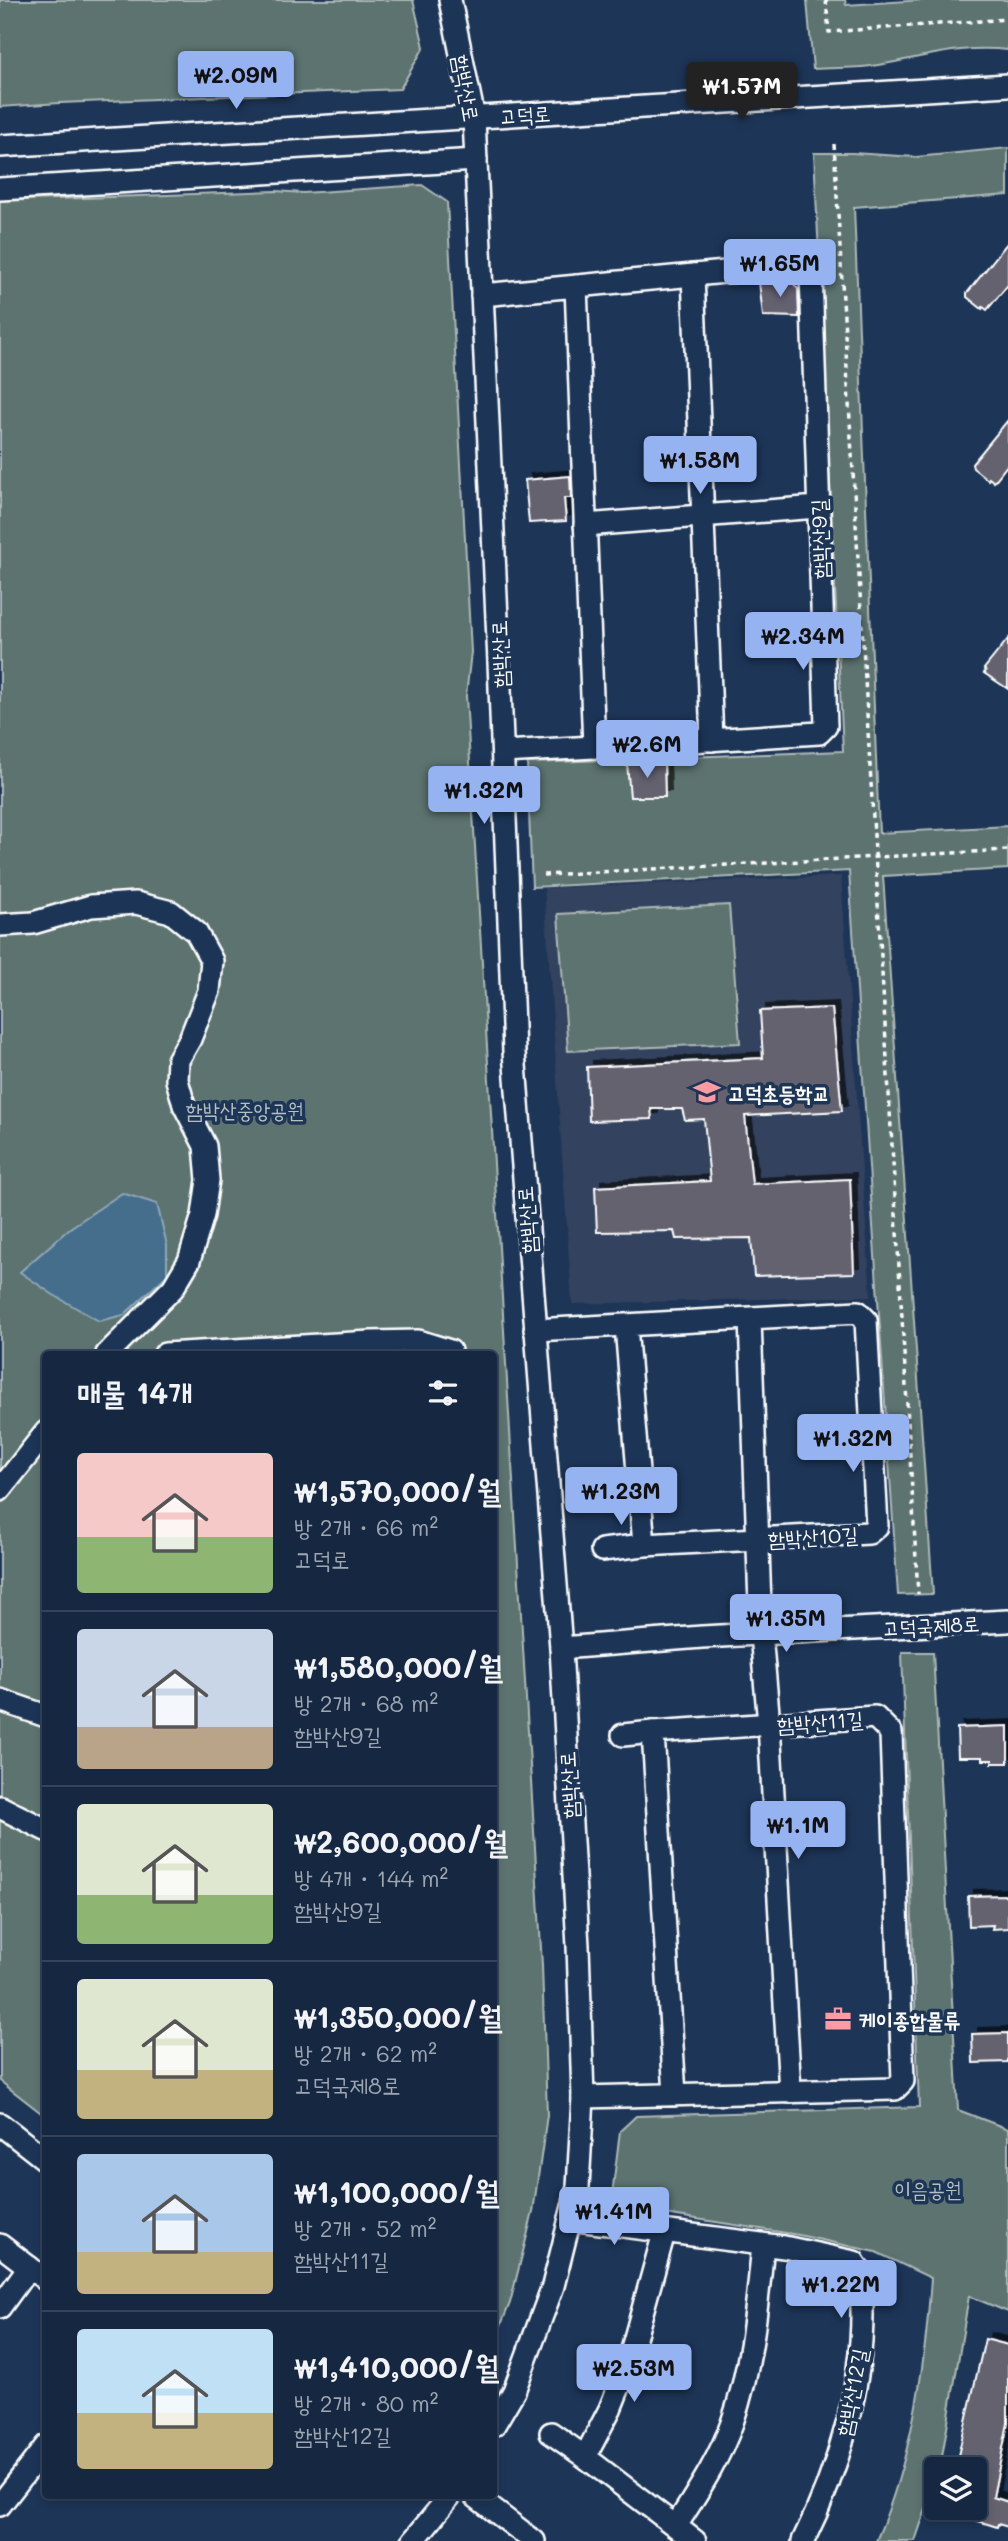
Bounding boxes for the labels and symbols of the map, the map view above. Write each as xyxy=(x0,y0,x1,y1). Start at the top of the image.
pin: ₩2.09M xyxy=(179,52,293,111)
street label: 함박산로 xyxy=(448,52,486,124)
pin: ₩1.57M xyxy=(685,62,799,122)
street label: 고덕로 xyxy=(499,99,551,129)
pin: ₩1.65M xyxy=(723,240,837,299)
pin: ₩1.58M xyxy=(643,436,757,496)
street label: 함박산9길 xyxy=(804,498,834,579)
pin: ₩2.34M xyxy=(746,612,860,672)
street label: 함박산로 xyxy=(484,620,514,688)
pin: ₩2.6M xyxy=(598,720,696,780)
pin: ₩1.32M xyxy=(427,766,541,826)
school or university icon: 고덕초등학교 xyxy=(692,1077,722,1107)
place label: 고덕초등학교 xyxy=(728,1079,829,1106)
park label: 함박산중앙공원 xyxy=(186,1096,304,1123)
street label: 함박산로 xyxy=(510,1185,542,1255)
pin: ₩1.32M xyxy=(796,1414,910,1474)
pin: ₩1.23M xyxy=(564,1468,678,1527)
street label: 함박산10길 xyxy=(767,1520,859,1552)
pin: ₩1.35M xyxy=(729,1594,843,1654)
street label: 고덕국제8로 xyxy=(882,1609,980,1641)
street label: 함박산11길 xyxy=(776,1705,864,1737)
street label: 함박산로 xyxy=(553,1751,583,1819)
pin: ₩1.1M xyxy=(749,1801,847,1861)
office icon: 케이종합물류 xyxy=(823,2004,853,2034)
place label: 케이종합물류 xyxy=(859,2006,960,2033)
park label: 이음공원 xyxy=(894,2175,962,2202)
pin: ₩1.41M xyxy=(557,2188,671,2247)
pin: ₩1.22M xyxy=(784,2260,898,2320)
pin: ₩2.53M xyxy=(577,2344,691,2404)
street label: 함박산12길 xyxy=(829,2346,873,2438)

